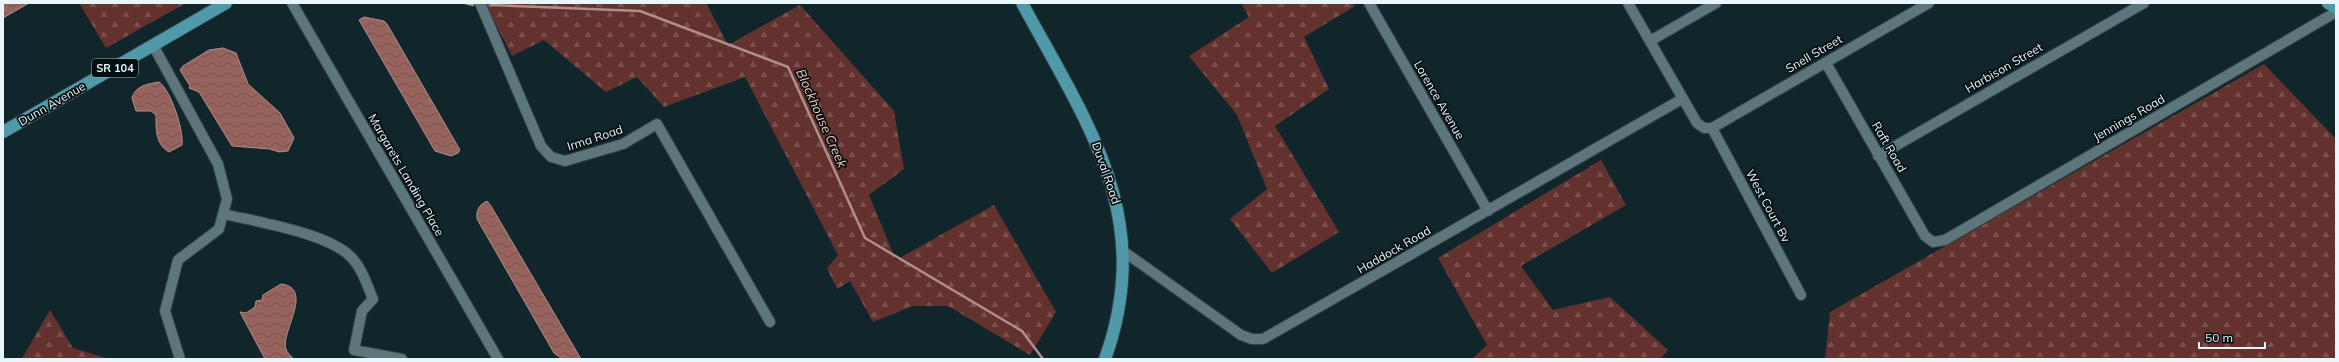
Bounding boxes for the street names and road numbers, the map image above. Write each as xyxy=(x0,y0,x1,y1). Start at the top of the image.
street label: Snell Street xyxy=(1783,31,1845,76)
street label: Harbison Street xyxy=(1962,39,2045,96)
street label: Lorence Avenue xyxy=(1411,58,1468,142)
road number: SR 104 xyxy=(92,59,138,77)
street label: Dunn Avenue xyxy=(16,78,88,129)
street label: Jennings Road xyxy=(2090,91,2167,144)
street label: Margarets Landing Place xyxy=(365,111,448,239)
street label: Raft Road xyxy=(1869,119,1910,175)
street label: Irma Road xyxy=(565,121,625,154)
street label: Duval Road xyxy=(1089,140,1124,206)
street label: West Court Bv xyxy=(1743,167,1794,245)
street label: Haddock Road xyxy=(1354,222,1433,277)

